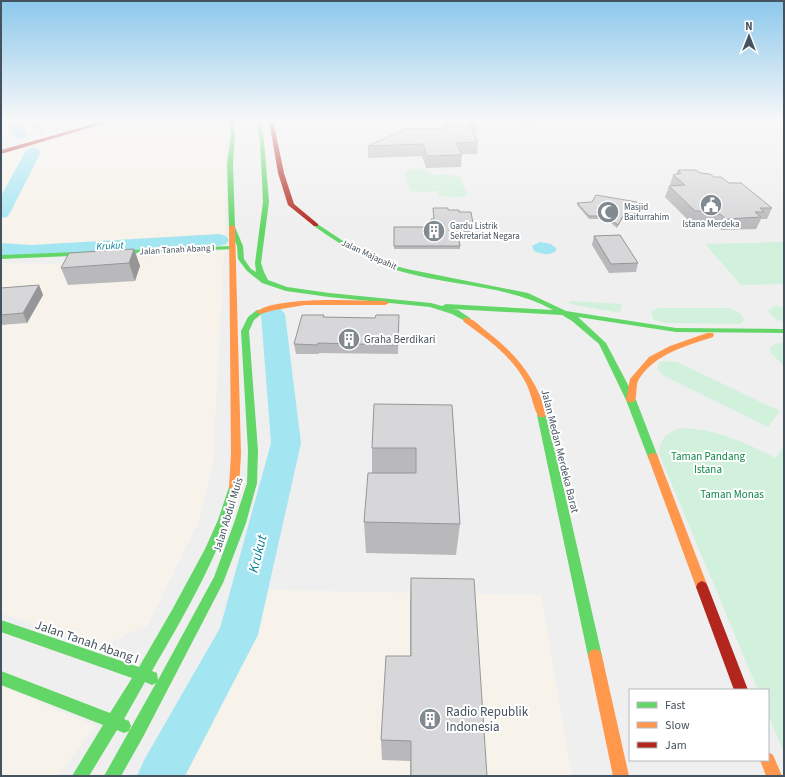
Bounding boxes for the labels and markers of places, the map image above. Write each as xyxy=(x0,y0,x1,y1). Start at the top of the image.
public building icon: Istana Merdeka xyxy=(698,192,724,218)
mosque icon: Masjid Baiturrahim xyxy=(595,199,621,225)
place label: Masjid Baiturrahim xyxy=(624,201,669,224)
building icon: Gardu Listrik Sekretariat Negara xyxy=(421,218,447,244)
place label: Istana Merdeka xyxy=(682,218,740,231)
place label: Gardu Listrik Sekretariat Negara xyxy=(450,220,520,243)
building icon: Graha Berdikari xyxy=(336,326,362,352)
place label: Graha Berdikari xyxy=(364,332,435,347)
place label: Radio Republik Indonesia xyxy=(446,703,529,736)
building icon: Radio Republik Indonesia xyxy=(417,706,443,732)

